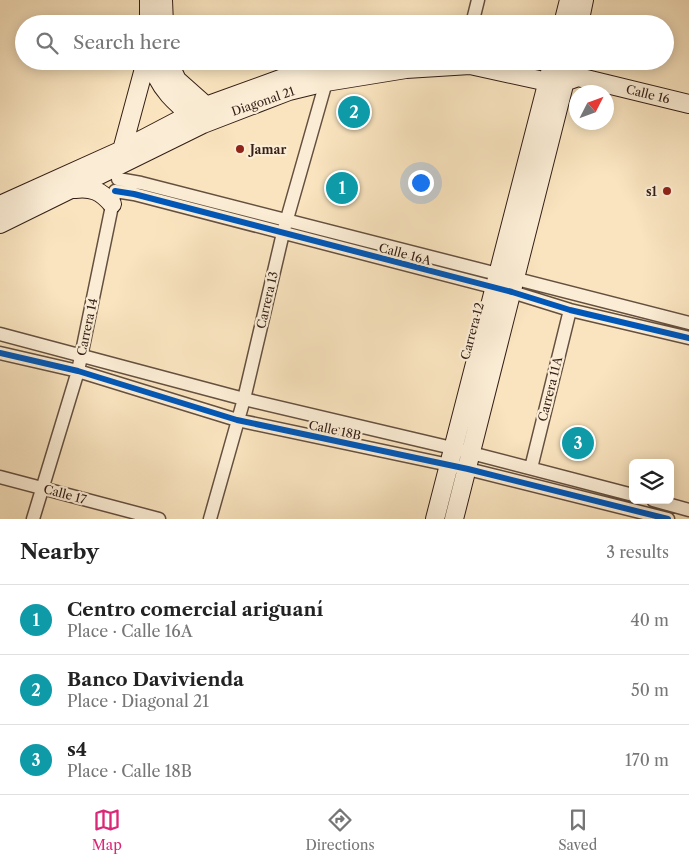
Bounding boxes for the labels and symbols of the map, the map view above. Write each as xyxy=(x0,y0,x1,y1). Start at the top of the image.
street label: Calle 16 xyxy=(624,81,672,107)
street label: Diagonal 21 xyxy=(229,83,297,119)
north arrow xyxy=(569,85,614,130)
pin: 2 xyxy=(338,93,370,131)
place label: Jamar xyxy=(248,142,286,157)
marker: Jamar xyxy=(234,143,246,155)
pin: 1 xyxy=(326,169,358,207)
your location xyxy=(408,170,434,196)
place label: s1 xyxy=(646,184,658,199)
marker: s1 xyxy=(661,185,673,197)
street label: Calle 16A xyxy=(377,240,434,268)
street label: Carrera 13 xyxy=(253,270,281,330)
street label: Carrera 14 xyxy=(74,297,100,357)
street label: Carrera 12 xyxy=(457,301,487,361)
street label: Carrera 11A xyxy=(535,354,566,423)
street label: Calle 18B xyxy=(307,417,363,443)
pin: 3 xyxy=(562,424,594,462)
street label: Calle 17 xyxy=(42,481,88,507)

